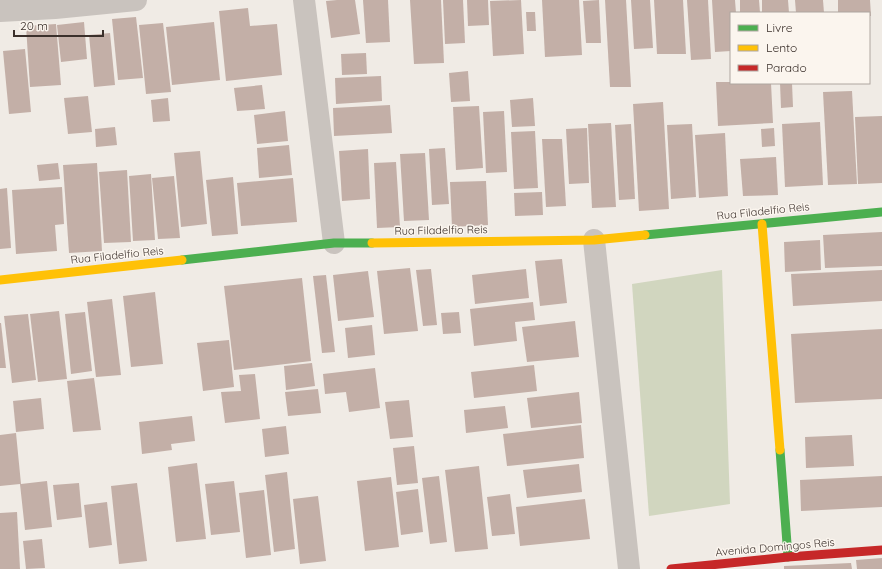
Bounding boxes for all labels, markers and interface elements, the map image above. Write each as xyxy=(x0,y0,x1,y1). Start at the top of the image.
scale bar xyxy=(14,12,103,38)
legend xyxy=(730,12,870,84)
text: 20 m xyxy=(20,18,48,33)
text: Livre xyxy=(766,20,793,35)
text: Lento xyxy=(766,40,797,55)
text: Parado xyxy=(766,60,807,75)
street label: Rua Filadelfio Reis xyxy=(716,199,810,223)
street label: Rua Filadelfio Reis xyxy=(394,222,488,238)
street label: Rua Filadelfio Reis xyxy=(70,243,164,267)
street label: Avenida Domingos Reis xyxy=(715,535,835,559)

